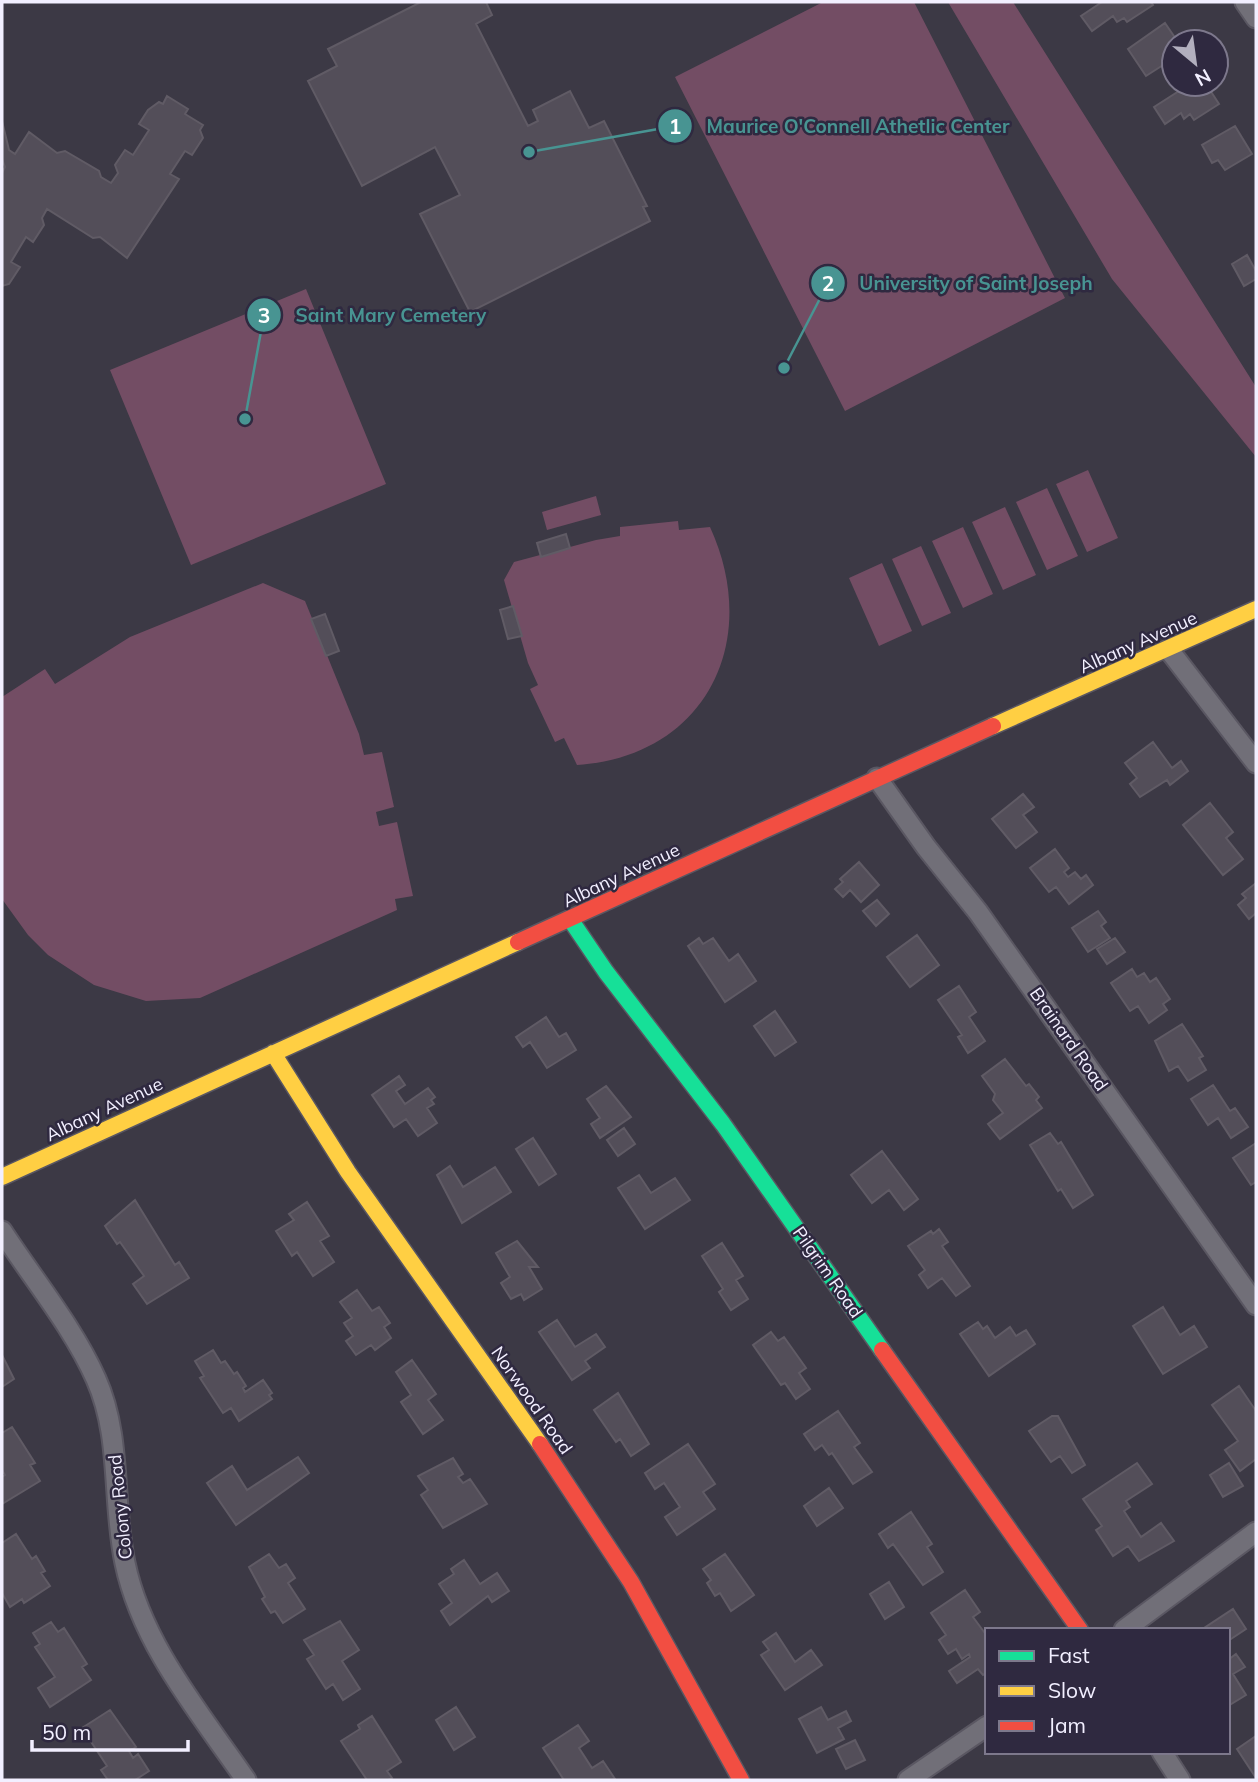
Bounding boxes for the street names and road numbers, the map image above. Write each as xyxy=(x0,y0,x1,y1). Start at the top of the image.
street label: Albany Avenue xyxy=(1076,606,1200,678)
street label: Albany Avenue xyxy=(559,838,683,912)
street label: Brainard Road xyxy=(1025,983,1113,1095)
street label: Albany Avenue xyxy=(42,1072,166,1146)
street label: Pilgrim Road xyxy=(788,1222,868,1322)
street label: Norwood Road xyxy=(486,1342,578,1458)
street label: Colony Road xyxy=(103,1453,137,1561)

